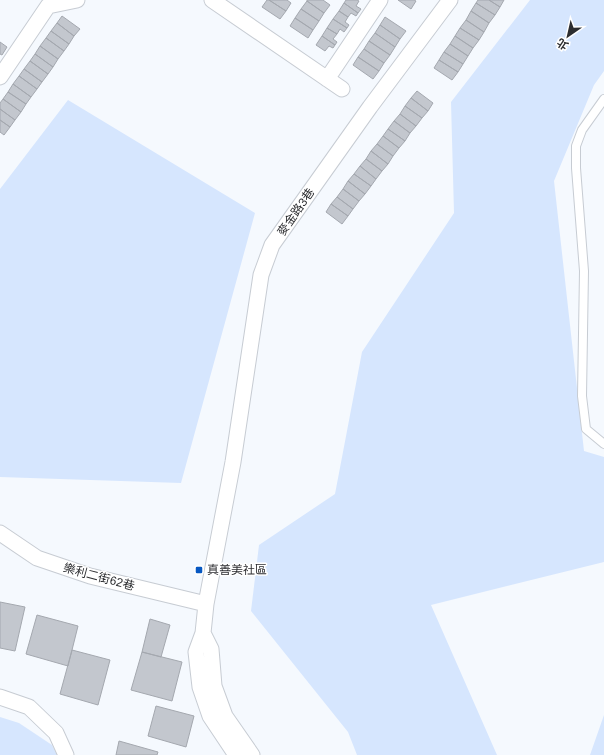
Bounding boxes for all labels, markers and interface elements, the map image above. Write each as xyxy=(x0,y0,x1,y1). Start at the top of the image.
north arrow xyxy=(548,16,588,56)
text: 北 xyxy=(554,36,570,52)
street label: 麥金路3巷 xyxy=(275,186,317,238)
street label: 樂利二街62巷 xyxy=(62,561,136,593)
place label: 真善美社區 xyxy=(207,563,267,577)
marker: 真善美社區 xyxy=(194,565,204,575)

